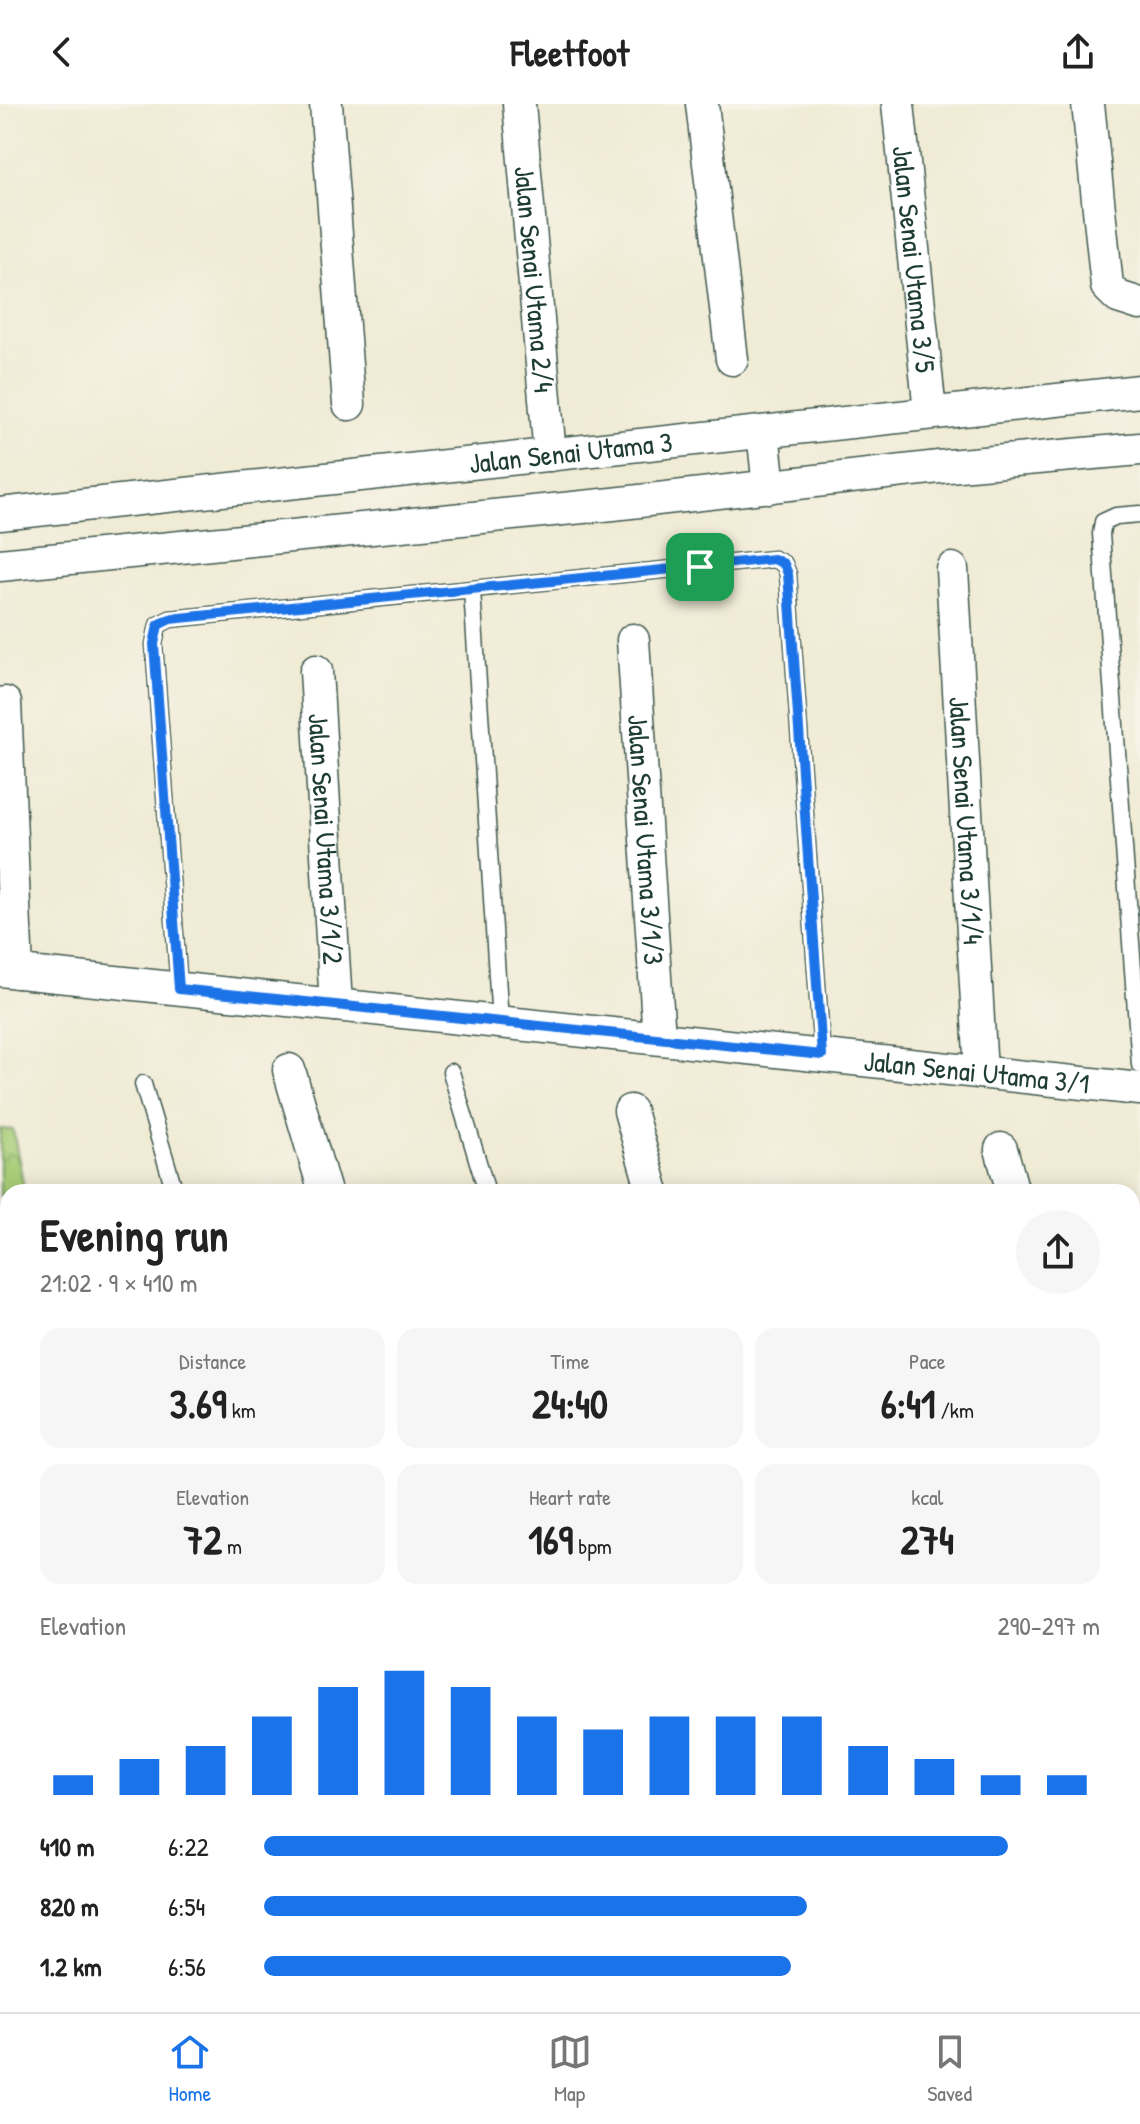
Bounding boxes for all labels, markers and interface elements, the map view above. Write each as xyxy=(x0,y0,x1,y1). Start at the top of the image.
text: Fleetfoot xyxy=(511,28,629,77)
icon: back xyxy=(40,30,84,74)
icon: share xyxy=(1056,30,1100,74)
street label: Jalan Senai Utama 3/5 xyxy=(883,144,945,375)
street label: Jalan Senai Utama 2/4 xyxy=(506,164,563,394)
street label: Jalan Senai Utama 3 xyxy=(467,423,674,482)
pin xyxy=(666,533,734,601)
icon: arrive xyxy=(678,545,722,589)
street label: Jalan Senai Utama 3/1/4 xyxy=(940,695,993,946)
street label: Jalan Senai Utama 3/1/2 xyxy=(300,712,353,965)
street label: Jalan Senai Utama 3/1/3 xyxy=(619,713,673,966)
street label: Jalan Senai Utama 3/1 xyxy=(862,1041,1091,1103)
text: Evening run xyxy=(40,1205,228,1265)
button: share xyxy=(1016,1210,1100,1294)
text: 21:02 · 9 × 410 m xyxy=(40,1265,197,1300)
text: Distance xyxy=(179,1346,246,1376)
text: Time xyxy=(551,1346,589,1376)
text: Pace xyxy=(909,1346,946,1376)
text: 3.69 xyxy=(170,1376,227,1430)
text: 24:40 xyxy=(532,1376,608,1430)
text: 6:41 xyxy=(881,1376,935,1430)
text: km xyxy=(227,1395,256,1425)
text: /km xyxy=(935,1395,974,1425)
text: Elevation xyxy=(176,1482,249,1512)
text: Heart rate xyxy=(529,1482,611,1512)
text: kcal xyxy=(911,1482,943,1512)
text: 72 xyxy=(183,1512,222,1566)
text: 169 xyxy=(528,1512,573,1566)
text: 274 xyxy=(901,1512,954,1566)
text: m xyxy=(222,1531,242,1561)
text: bpm xyxy=(573,1531,612,1561)
text: Elevation xyxy=(40,1608,126,1643)
text: 290–297 m xyxy=(997,1608,1100,1643)
text: 410 m xyxy=(40,1829,95,1864)
text: 6:22 xyxy=(168,1829,209,1864)
text: 820 m xyxy=(40,1889,99,1924)
text: 6:54 xyxy=(168,1889,205,1924)
text: 1.2 km xyxy=(40,1949,102,1984)
text: 6:56 xyxy=(168,1949,206,1984)
tab: Home xyxy=(168,2030,212,2108)
tab: Map xyxy=(548,2030,592,2108)
tab: Saved xyxy=(927,2030,972,2108)

